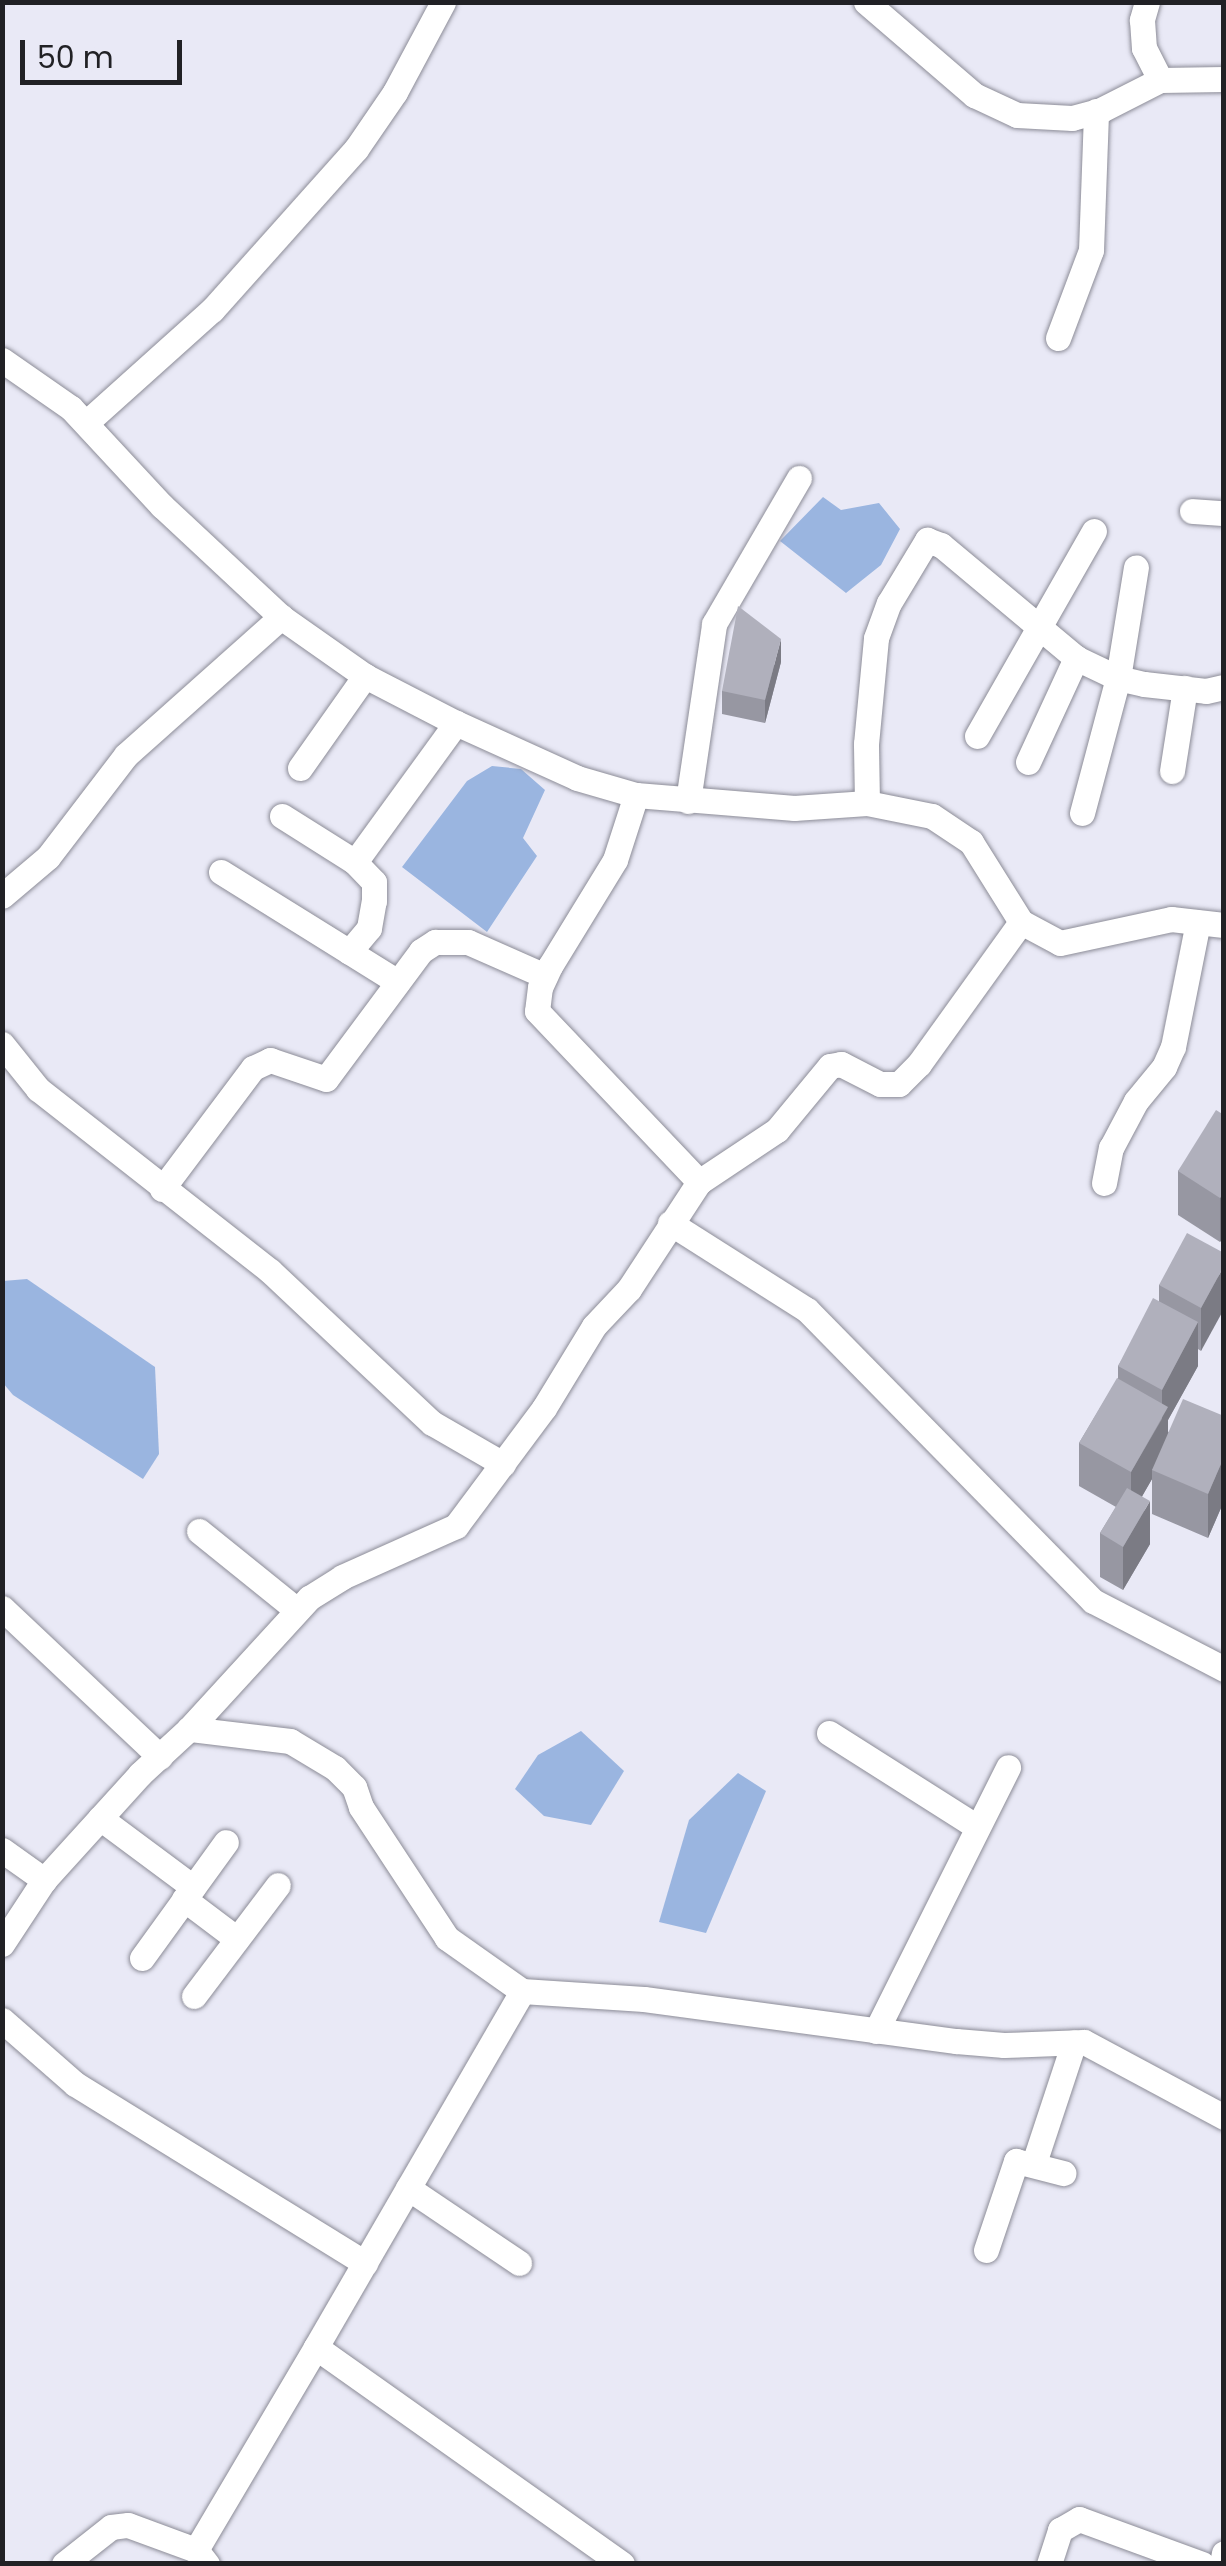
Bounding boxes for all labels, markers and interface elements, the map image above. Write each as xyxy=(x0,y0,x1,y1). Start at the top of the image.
scale bar xyxy=(25,20,188,82)
text: 50 m xyxy=(37,36,114,79)

